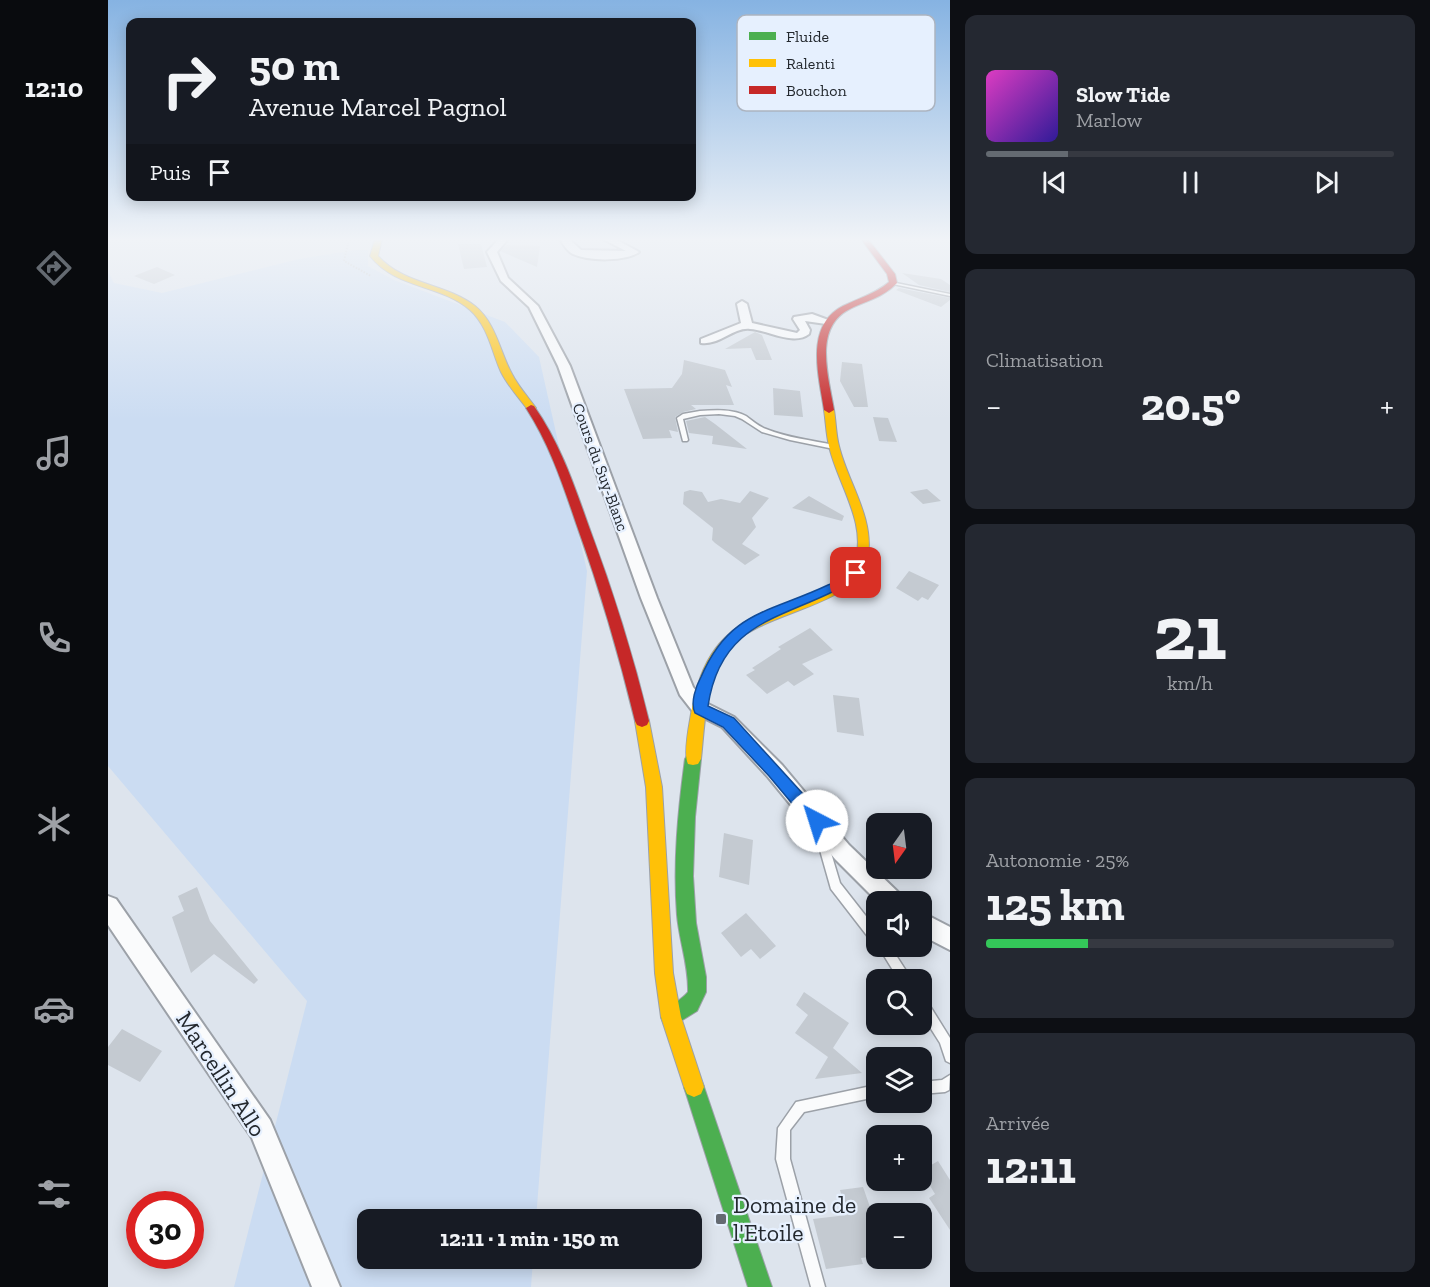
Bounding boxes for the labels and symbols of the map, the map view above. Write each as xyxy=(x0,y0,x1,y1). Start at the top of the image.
legend xyxy=(737,15,935,111)
text: Fluide xyxy=(786,27,829,46)
text: Ralenti xyxy=(786,54,835,73)
text: Bouchon xyxy=(786,81,847,100)
street label: Cours du Suy-Blanc xyxy=(569,401,632,534)
pin xyxy=(830,547,881,598)
position arrow xyxy=(785,789,849,853)
north arrow xyxy=(866,813,932,879)
street label: Marcellin Allo xyxy=(170,1006,273,1142)
place label: Domaine de l'Etoile xyxy=(733,1190,856,1247)
speed limit sign: 30 xyxy=(126,1191,204,1269)
marker: Domaine de l'Etoile xyxy=(714,1212,728,1226)

